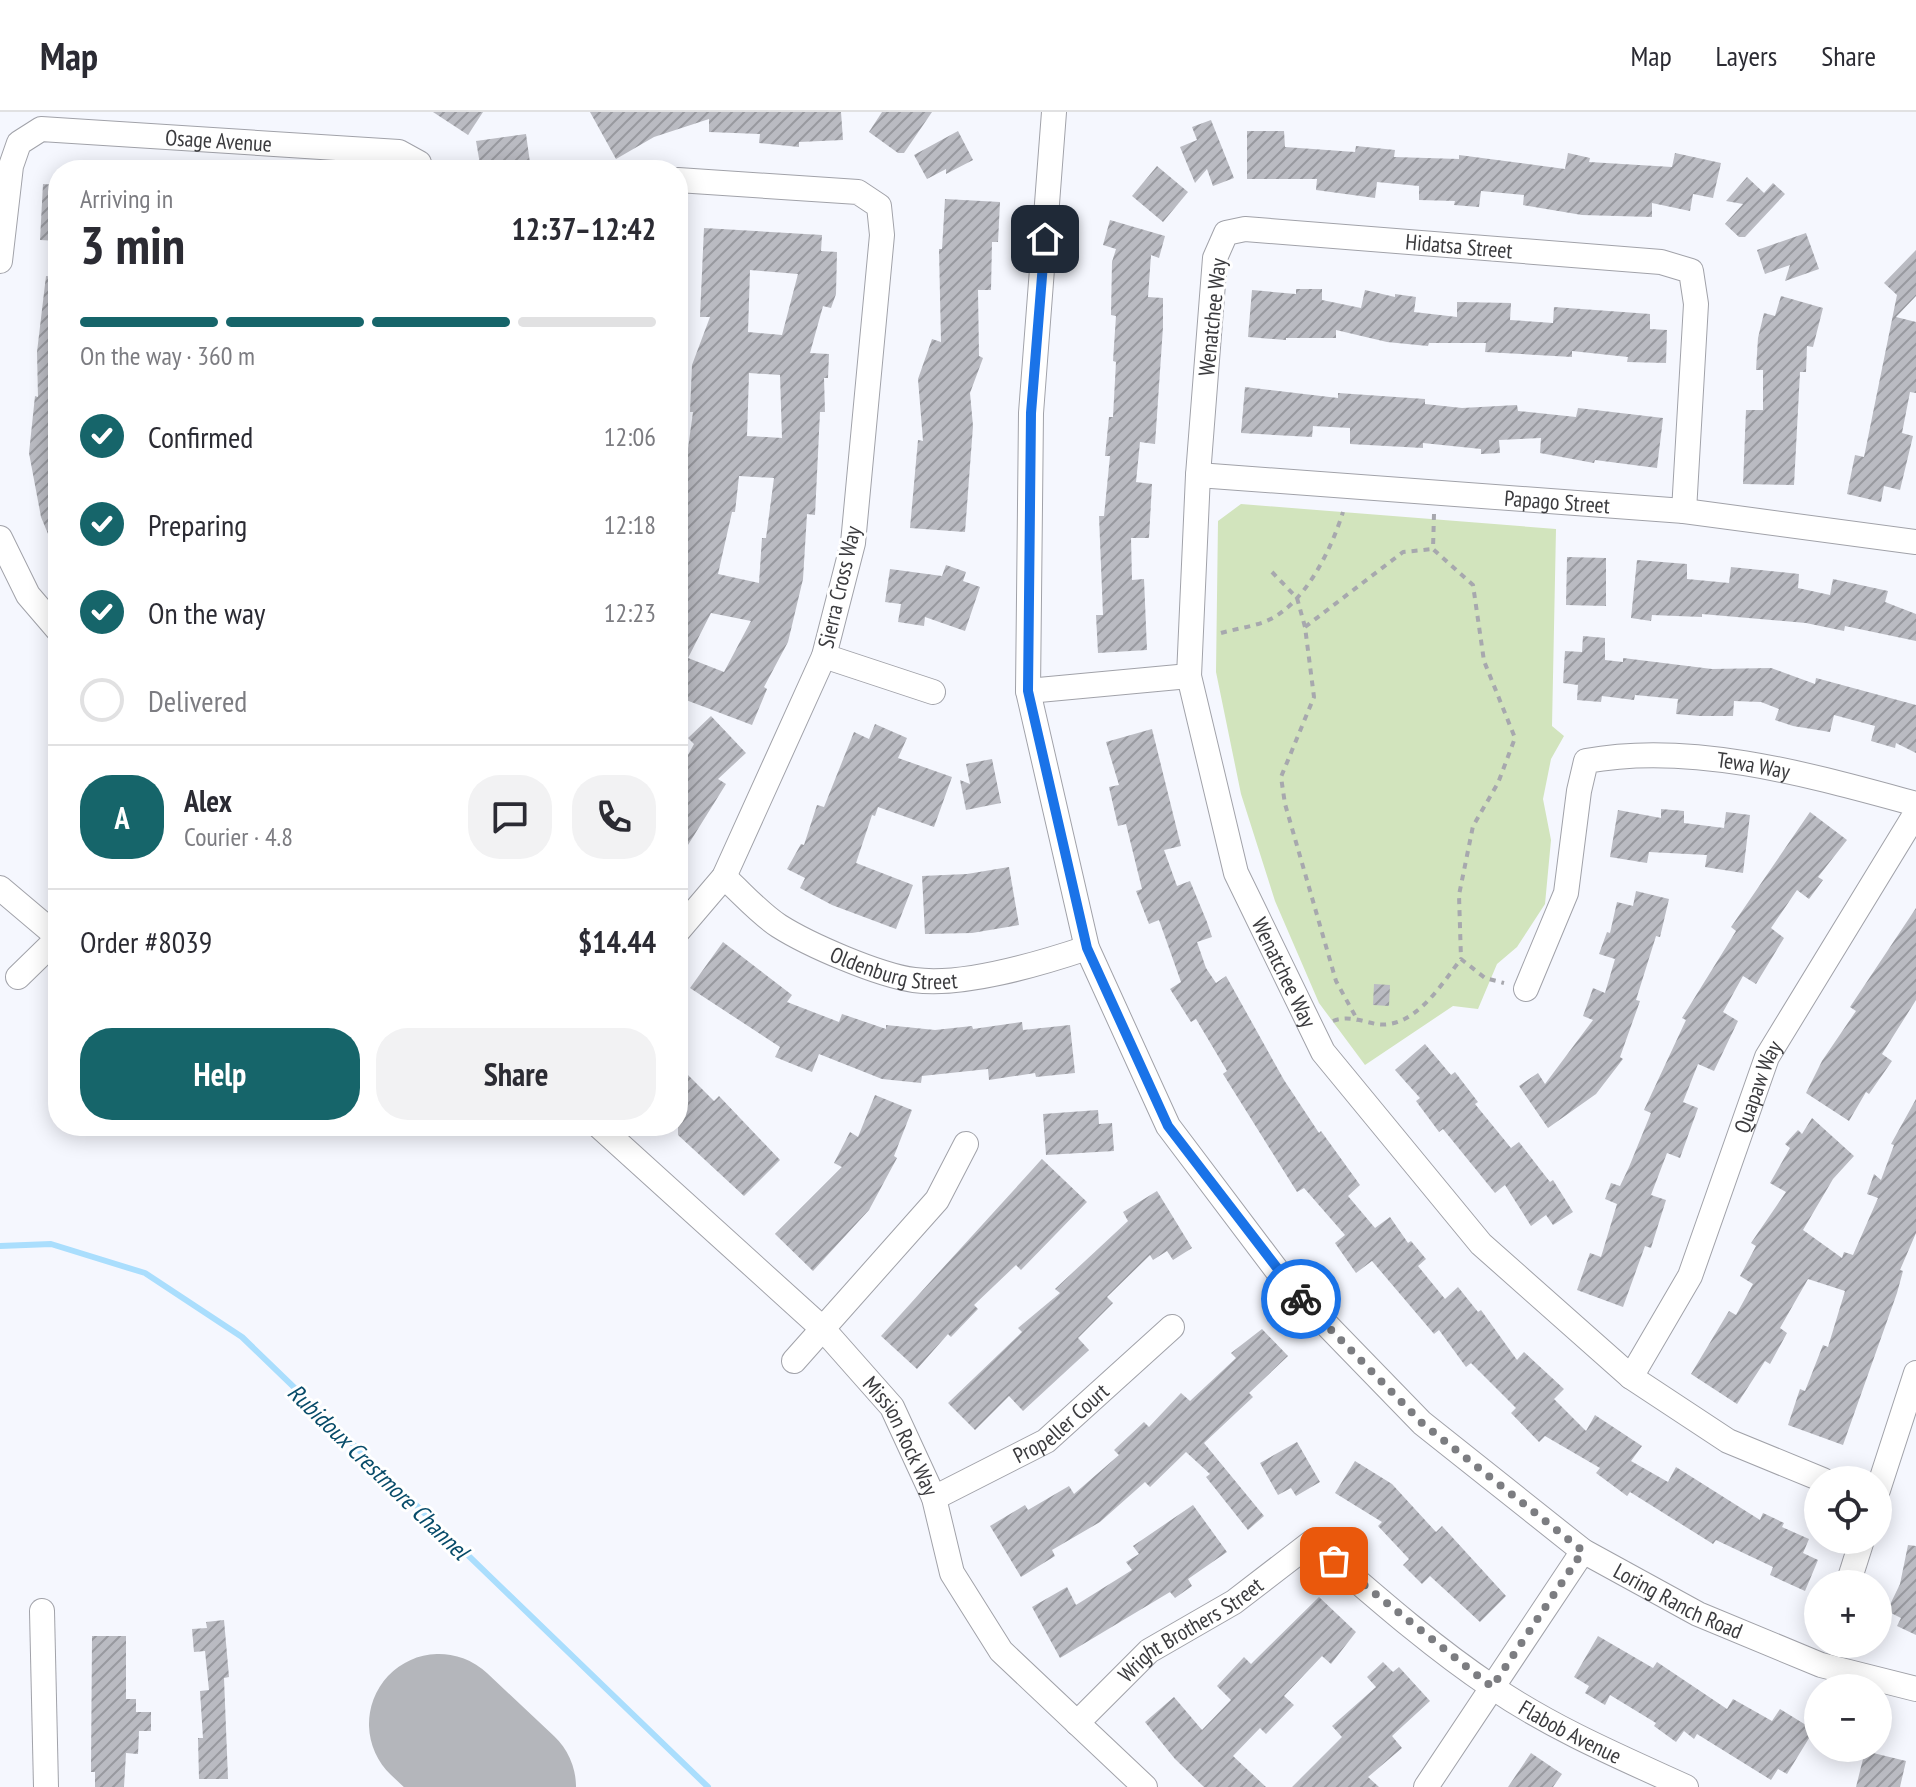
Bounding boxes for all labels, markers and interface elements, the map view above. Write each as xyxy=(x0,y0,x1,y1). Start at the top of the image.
text: Map xyxy=(40,31,98,80)
text: Map xyxy=(1630,37,1672,74)
text: Layers xyxy=(1716,37,1777,74)
text: Share xyxy=(1821,37,1876,74)
street label: Osage Avenue xyxy=(164,123,273,158)
text: Arriving in xyxy=(80,182,173,215)
pin xyxy=(1011,205,1079,273)
text: 12:37–12:42 xyxy=(512,209,656,248)
text: 3 min xyxy=(80,211,185,278)
icon: home xyxy=(1023,217,1067,261)
street label: Hidatsa Street xyxy=(1404,227,1514,265)
street label: Wenatchee Way xyxy=(1192,256,1232,377)
text: On the way · 360 m xyxy=(80,339,255,372)
icon: check xyxy=(80,414,124,458)
text: Confirmed xyxy=(148,417,253,456)
text: 12:06 xyxy=(604,420,656,453)
street label: Papago Street xyxy=(1503,484,1611,519)
icon: check xyxy=(80,502,124,546)
text: Preparing xyxy=(148,505,247,544)
text: 12:18 xyxy=(604,508,656,541)
street label: Sierra Cross Way xyxy=(811,523,867,651)
icon: check xyxy=(80,590,124,634)
text: On the way xyxy=(148,593,265,632)
text: 12:23 xyxy=(604,596,656,629)
text: Delivered xyxy=(148,681,247,720)
street label: Tewa Way xyxy=(1715,745,1793,786)
button: chat xyxy=(468,775,552,859)
button: phone xyxy=(572,775,656,859)
text: Alex xyxy=(184,781,232,820)
text: A xyxy=(114,798,130,837)
text: Courier · 4.8 xyxy=(184,820,293,853)
street label: Wenatchee Way xyxy=(1246,913,1323,1032)
text: Order #8039 xyxy=(80,922,212,961)
text: $14.44 xyxy=(578,922,656,961)
street label: Oldenburg Street xyxy=(826,940,959,995)
button: Help xyxy=(80,1028,360,1120)
button: Share xyxy=(376,1028,656,1120)
street label: Quapaw Way xyxy=(1727,1034,1788,1137)
courier xyxy=(1261,1259,1341,1339)
icon: bike xyxy=(1279,1277,1323,1321)
street label: Mission Rock Way xyxy=(857,1370,945,1501)
water label: Rubidoux Crestmore Channel xyxy=(281,1377,477,1568)
street label: Propeller Court xyxy=(1008,1377,1115,1469)
map controls xyxy=(1804,1466,1892,1762)
button: locate xyxy=(1804,1466,1892,1554)
pin xyxy=(1300,1527,1368,1595)
icon: bag xyxy=(1312,1539,1356,1583)
street label: Loring Ranch Road xyxy=(1609,1557,1747,1645)
button: + xyxy=(1804,1570,1892,1658)
street label: Wright Brothers Street xyxy=(1112,1571,1268,1688)
button: − xyxy=(1804,1674,1892,1762)
street label: Flabob Avenue xyxy=(1514,1694,1626,1770)

